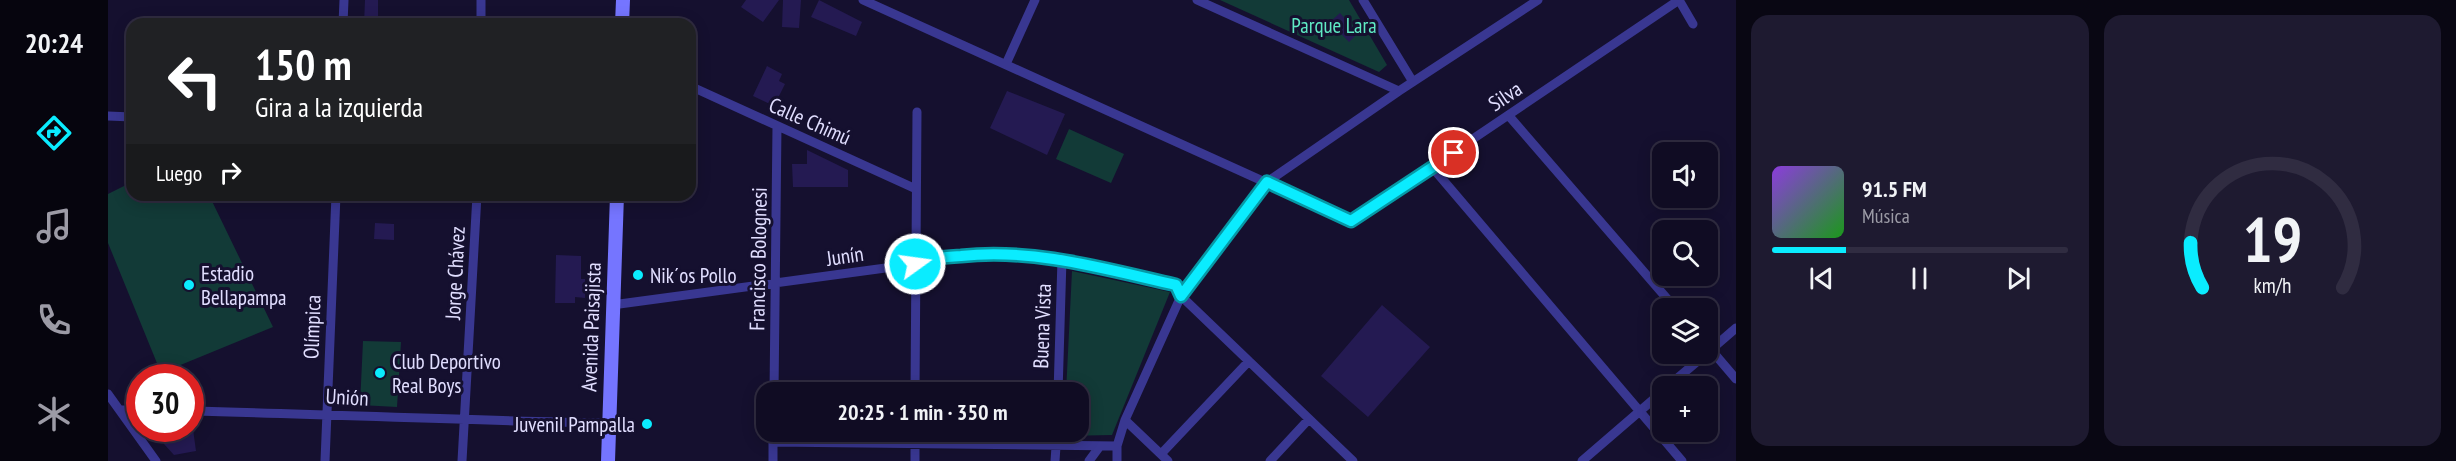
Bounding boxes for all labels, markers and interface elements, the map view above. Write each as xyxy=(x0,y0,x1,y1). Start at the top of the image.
park label: Parque Lara xyxy=(1291,12,1377,39)
text: 20:24 xyxy=(25,26,83,60)
text: 150 m xyxy=(255,37,352,92)
icon: left xyxy=(156,42,234,120)
street label: Silva xyxy=(1483,75,1527,117)
text: Gira a la izquierda xyxy=(255,90,423,124)
street label: Calle Chimú xyxy=(765,91,855,151)
icon: directions xyxy=(33,112,75,154)
pin xyxy=(1428,127,1479,178)
icon: arrive xyxy=(1437,136,1470,169)
map controls xyxy=(1652,142,1718,442)
button: sound xyxy=(1652,142,1718,208)
icon: right xyxy=(214,156,247,189)
text: Luego xyxy=(156,159,202,187)
text: 91.5 FM xyxy=(1862,175,1927,203)
street label: Francisco Bolognesi xyxy=(743,187,773,331)
text: 19 xyxy=(2242,198,2302,279)
text: Música xyxy=(1862,203,1910,229)
icon: music xyxy=(33,205,75,247)
button: search xyxy=(1652,220,1718,286)
street label: Jorge Chávez xyxy=(439,226,471,321)
position arrow xyxy=(883,232,947,296)
street label: Junín xyxy=(824,240,865,272)
place label: Estadio Bellapampa xyxy=(201,260,287,311)
street label: Avenida Paisajista xyxy=(575,262,607,392)
place label: Nik´os Pollo xyxy=(650,262,737,289)
icon: previous xyxy=(1805,262,1838,295)
icon: pause xyxy=(1903,262,1936,295)
icon: next xyxy=(2002,262,2035,295)
marker: Nik´os Pollo xyxy=(631,268,645,282)
text: km/h xyxy=(2253,271,2291,299)
marker: Estadio Bellapampa xyxy=(182,278,196,292)
street label: Buena Vista xyxy=(1027,283,1057,369)
street label: Olímpica xyxy=(297,294,327,360)
button: layers xyxy=(1652,298,1718,364)
icon: phone xyxy=(33,299,75,341)
place label: Club Deportivo Real Boys xyxy=(392,348,501,399)
speed limit sign: 30 xyxy=(126,364,204,442)
marker: Club Deportivo Real Boys xyxy=(373,366,387,380)
button: + xyxy=(1652,376,1718,442)
street label: Unión xyxy=(325,382,369,412)
icon: climate xyxy=(33,393,75,435)
text: 20:25 · 1 min · 350 m xyxy=(837,398,1008,426)
place label: Juvenil Pampalla xyxy=(513,411,635,438)
marker: Juvenil Pampalla xyxy=(640,417,654,431)

